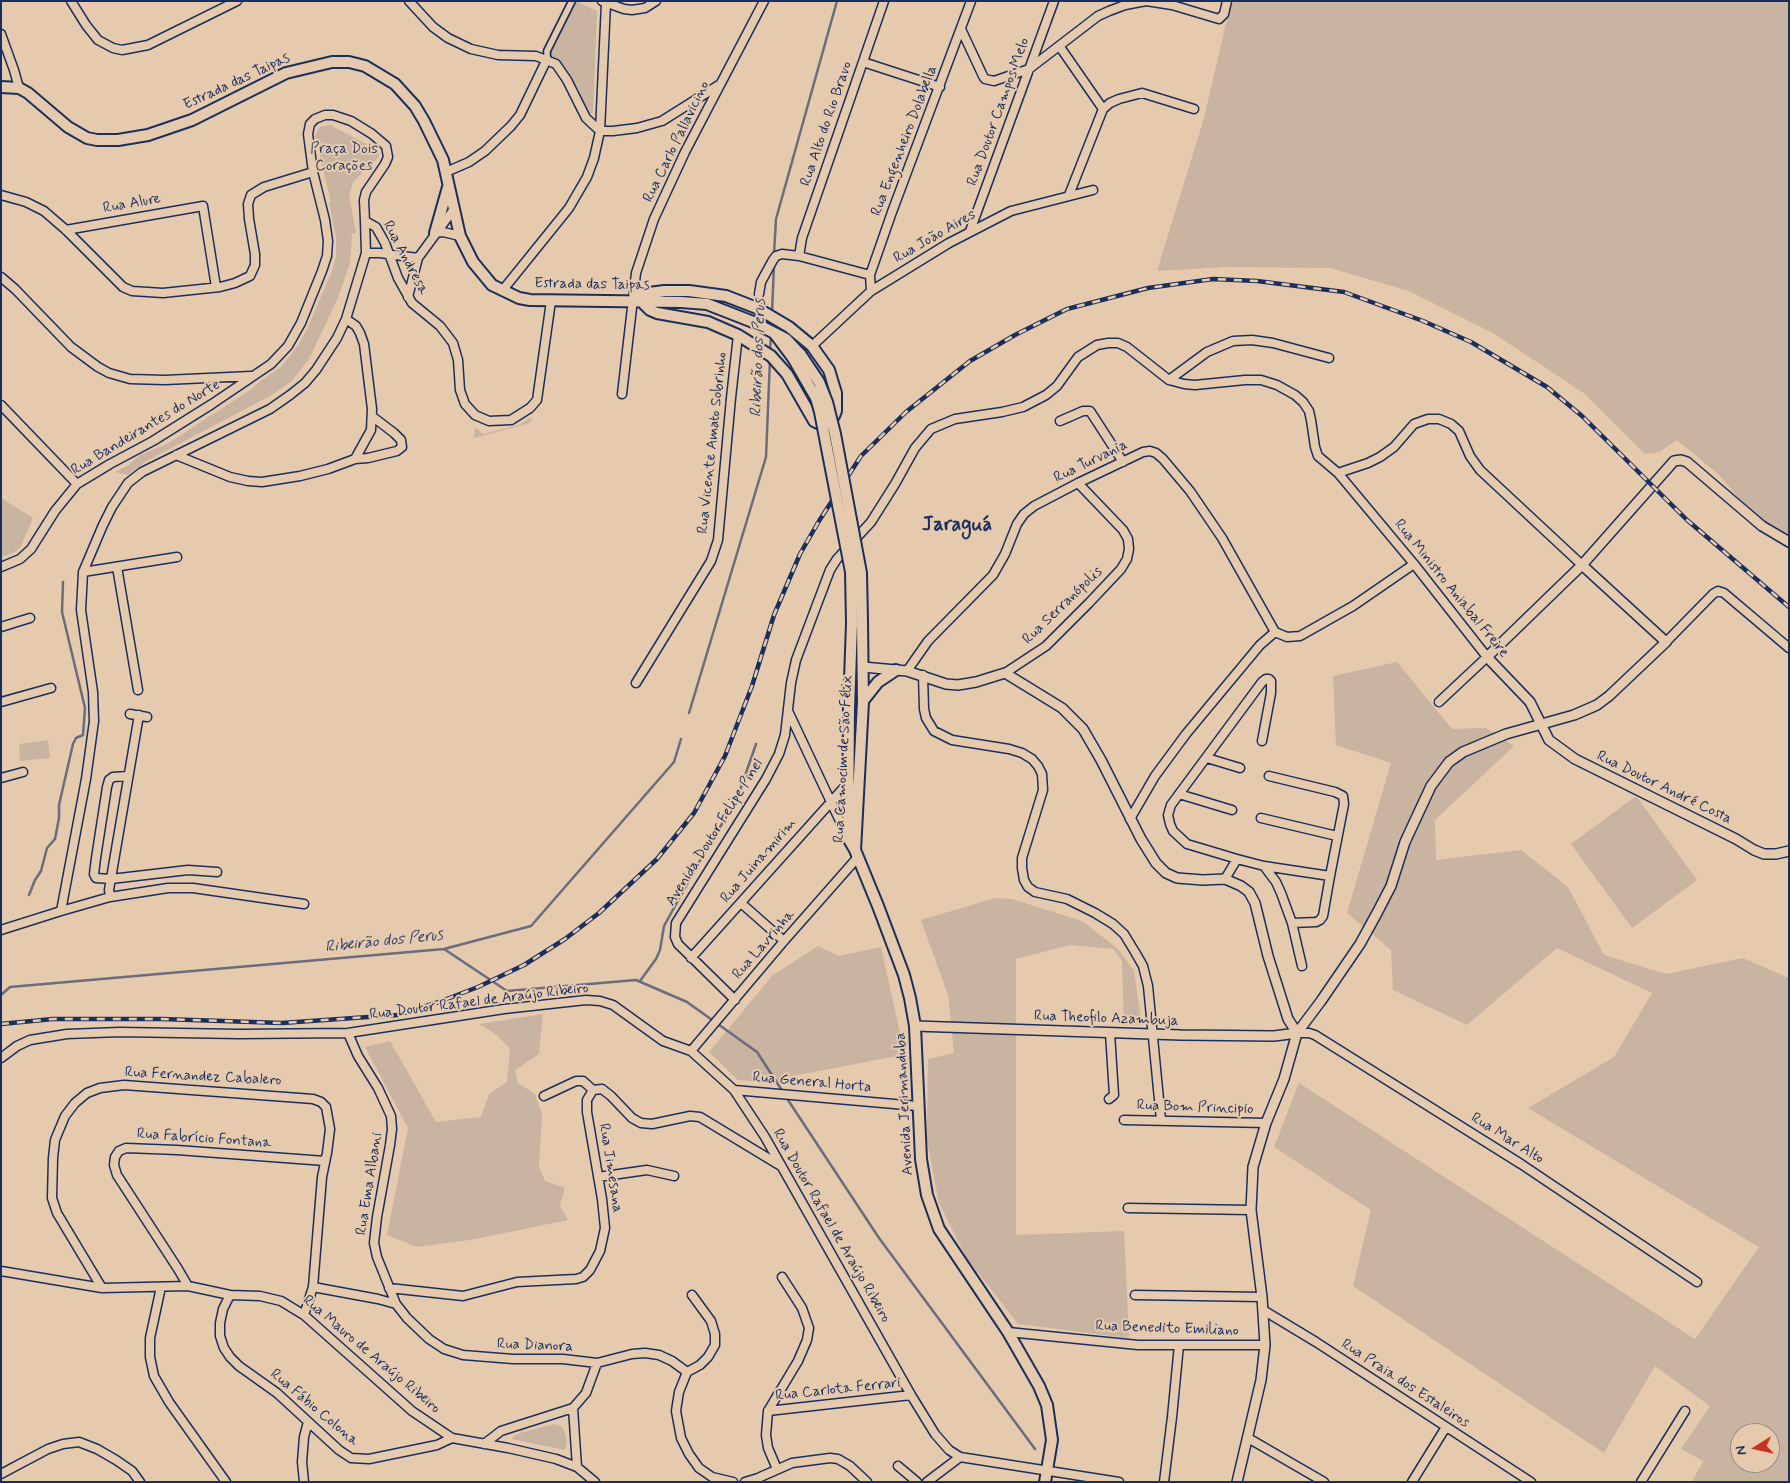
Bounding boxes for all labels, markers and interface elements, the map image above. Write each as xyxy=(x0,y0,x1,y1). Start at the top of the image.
street label: Rua Doutor Campos Melo xyxy=(964,36,1034,188)
street label: Estrada das Taipas xyxy=(181,49,293,115)
street label: Rua Alto do Rio Bravo xyxy=(797,59,857,189)
street label: Rua Engenheiro Dolabella xyxy=(868,63,942,219)
street label: Rua Carlo Pallavicino xyxy=(640,78,714,206)
park label: Praça Dois Corações xyxy=(310,141,378,176)
street label: Rua Alure xyxy=(102,190,162,218)
street label: Rua João Aires xyxy=(891,206,979,268)
street label: Rua Andresa xyxy=(378,218,432,298)
street label: Estrada das Taipas xyxy=(534,275,650,295)
water label: Ribeirão dos Perus xyxy=(747,299,771,417)
street label: Rua Vicente Amato Sobrinho xyxy=(695,351,731,535)
street label: Rua Bandeirantes do Norte xyxy=(68,376,224,480)
street label: Rua Turvania xyxy=(1051,436,1131,488)
district label: Jaraguá xyxy=(922,514,992,538)
street label: Rua Ministro Aniabal Freire xyxy=(1390,516,1512,662)
street label: Rua Serranópolis xyxy=(1019,563,1107,649)
street label: Rua Camocim de São Félix xyxy=(831,675,857,843)
street label: Rua Doutor André Costa xyxy=(1594,747,1734,829)
street label: Avenida Doutor Felipe Pinel xyxy=(662,756,768,910)
street label: Rua Juinamirim xyxy=(717,815,801,907)
street label: Rua Lavrinha xyxy=(729,907,799,983)
water label: Ribeirão dos Perus xyxy=(324,926,444,958)
street label: Rua Doutor Rafael de Araújo Ribeiro xyxy=(368,980,590,1024)
street label: Rua Theofilo Azambuja xyxy=(1033,1007,1179,1031)
street label: Avenida Jerimanduba xyxy=(892,1032,918,1176)
street label: Rua Fernandez Cabalero xyxy=(124,1064,282,1090)
street label: Rua General Horta xyxy=(752,1069,872,1097)
street label: Rua Bom Principio xyxy=(1136,1097,1254,1119)
street label: Rua Mar Alto xyxy=(1467,1110,1547,1168)
street label: Rua Jimesana xyxy=(594,1122,626,1214)
street label: Rua Fabrício Fontana xyxy=(136,1125,272,1153)
street label: Rua Doutor Rafael de Araújo Ribeiro xyxy=(768,1126,894,1326)
street label: Rua Ema Albani xyxy=(353,1131,387,1237)
street label: Rua Mauro de Araújo Ribeiro xyxy=(298,1292,444,1418)
street label: Rua Benedito Emiliano xyxy=(1095,1318,1239,1340)
street label: Rua Dianora xyxy=(497,1336,573,1356)
street label: Rua Praia dos Estaleiros xyxy=(1337,1336,1473,1432)
street label: Rua Fábio Colona xyxy=(266,1366,362,1450)
street label: Rua Carlota Ferrari xyxy=(775,1374,901,1406)
north arrow xyxy=(1730,1423,1780,1473)
text: N xyxy=(1732,1444,1751,1457)

